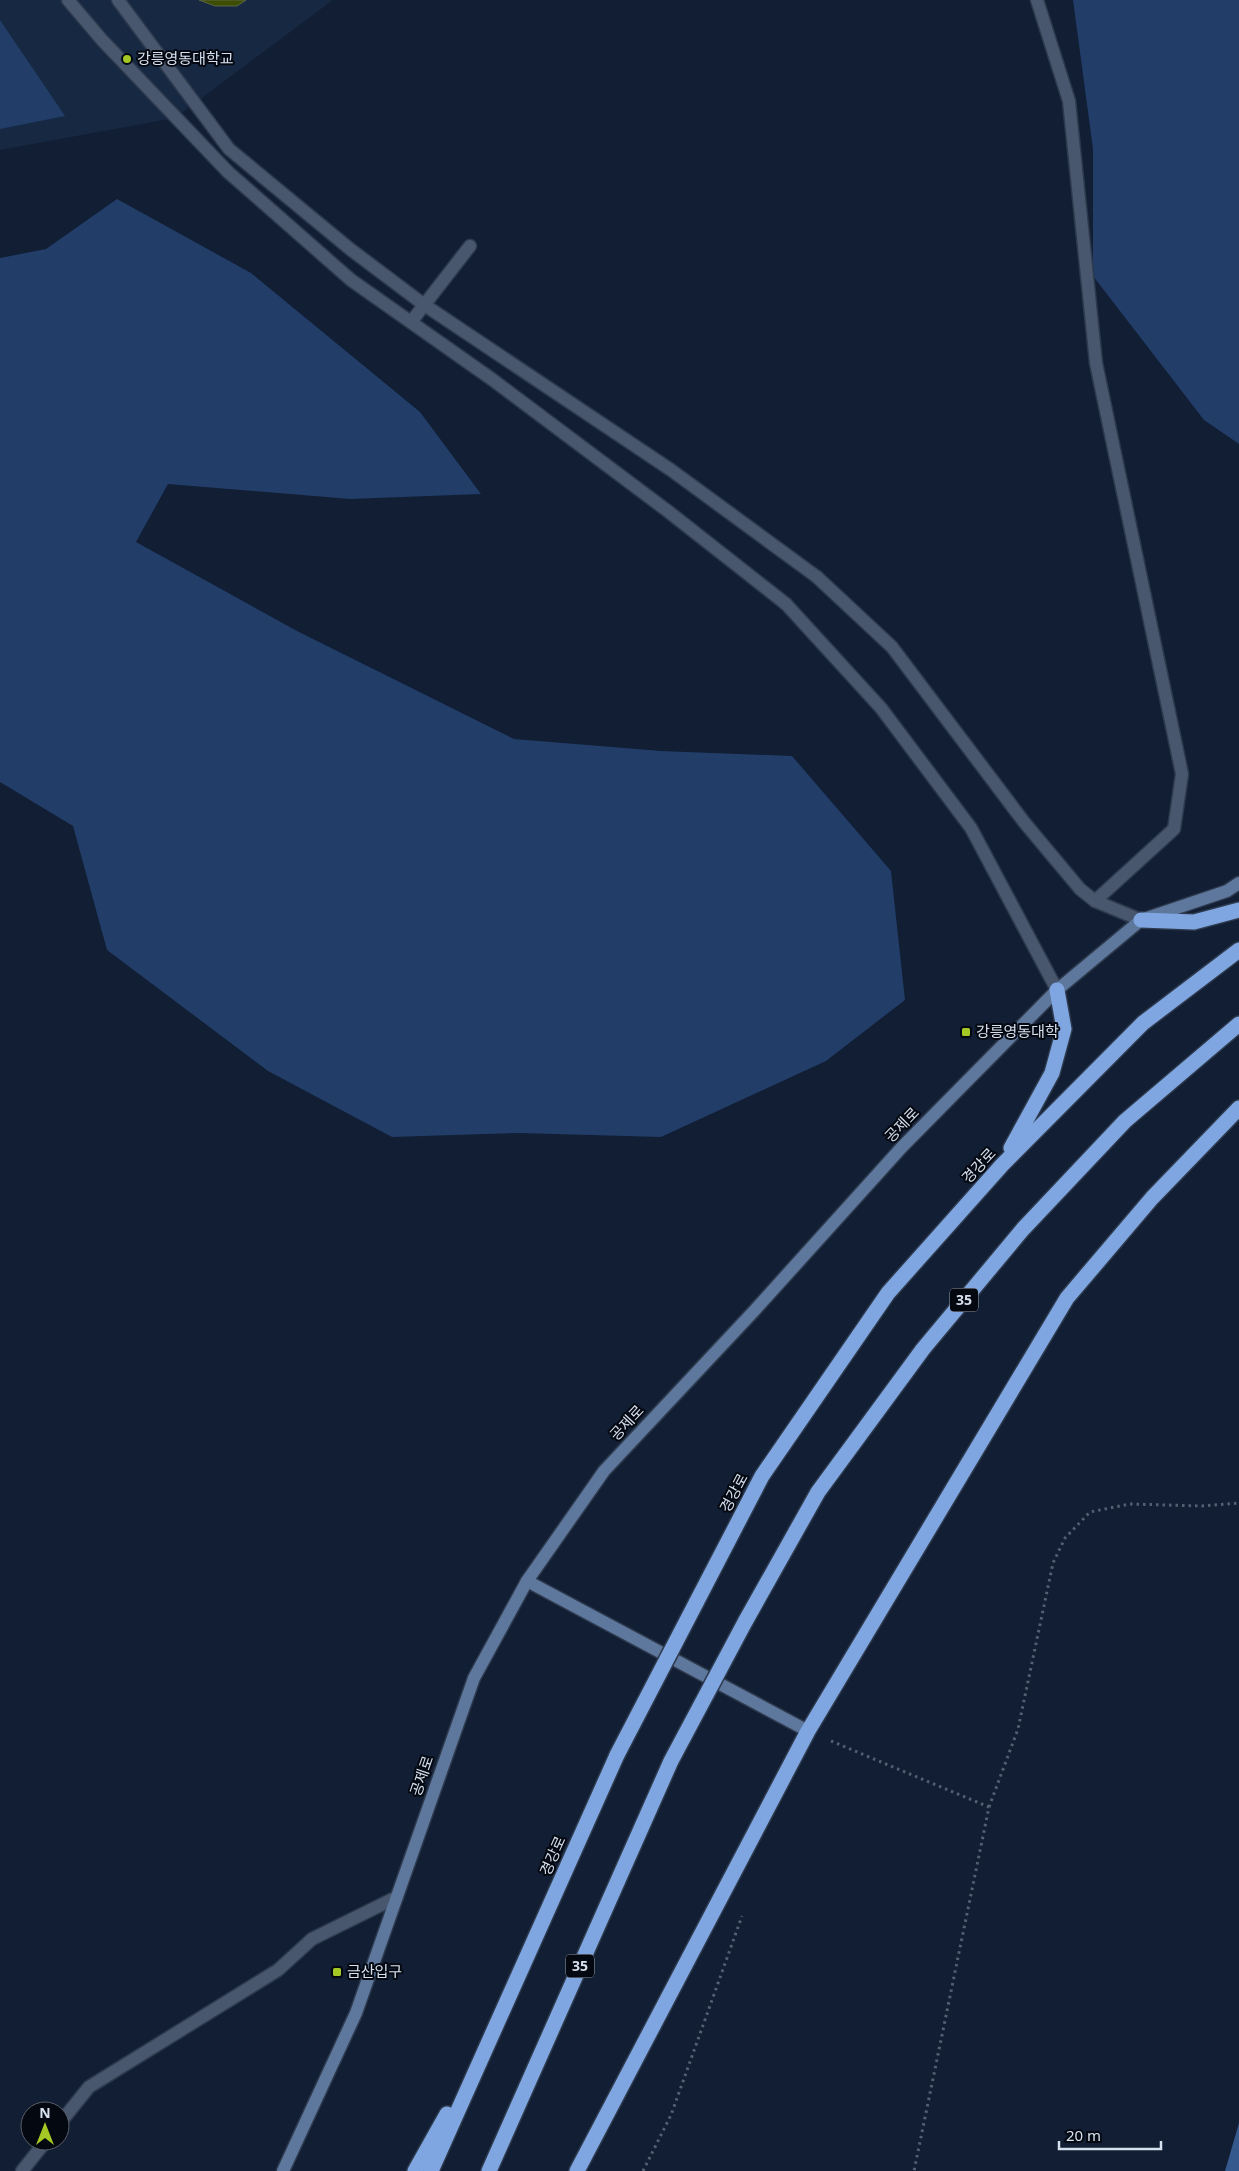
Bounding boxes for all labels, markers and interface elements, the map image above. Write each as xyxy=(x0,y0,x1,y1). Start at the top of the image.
place label: 강릉영동대학교 xyxy=(137,48,234,68)
marker: 강릉영동대학교 xyxy=(121,53,133,65)
place label: 강릉영동대학 xyxy=(976,1021,1059,1041)
marker: 강릉영동대학 xyxy=(960,1026,972,1038)
street label: 공제로 xyxy=(880,1102,923,1146)
street label: 경강로 xyxy=(957,1143,1000,1187)
road number: 35 xyxy=(950,1288,978,1312)
street label: 공제로 xyxy=(605,1400,648,1444)
street label: 경강로 xyxy=(715,1470,752,1516)
street label: 공제로 xyxy=(405,1753,437,1799)
street label: 경강로 xyxy=(535,1833,570,1879)
road number: 35 xyxy=(566,1954,594,1978)
place label: 금산입구 xyxy=(347,1961,402,1981)
marker: 금산입구 xyxy=(331,1966,343,1978)
north arrow xyxy=(20,2101,70,2151)
text: N xyxy=(39,2103,51,2122)
scale bar xyxy=(1059,2118,1162,2150)
text: 20 m xyxy=(1066,2125,1101,2145)

